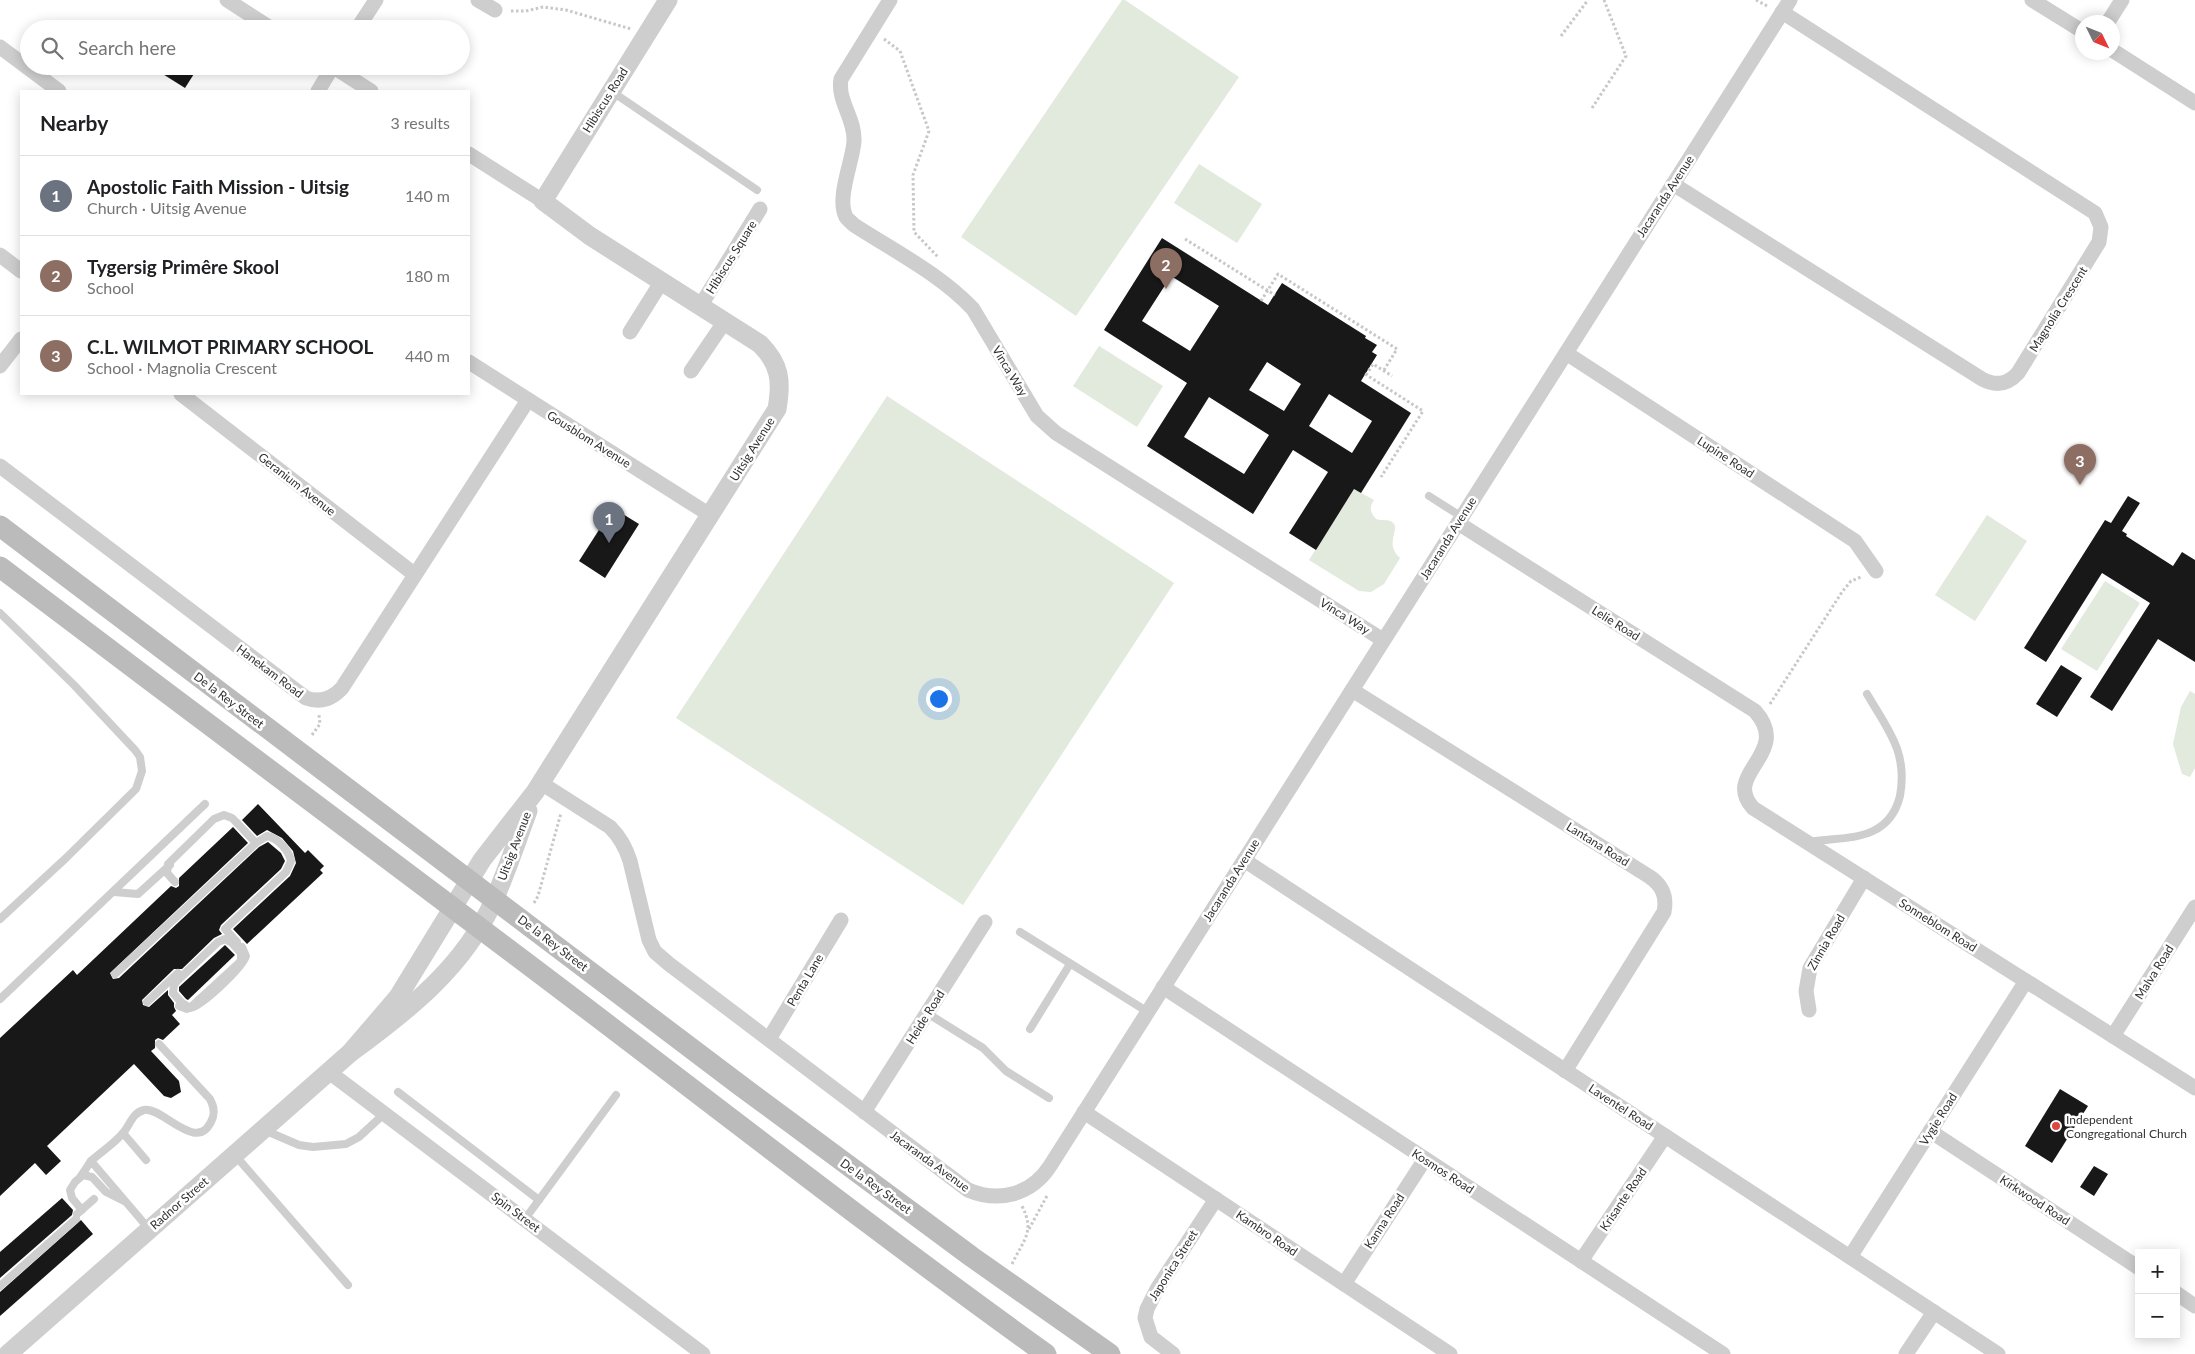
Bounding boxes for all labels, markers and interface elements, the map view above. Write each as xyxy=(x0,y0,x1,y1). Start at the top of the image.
north arrow xyxy=(2075,15,2120,60)
search box xyxy=(20,20,470,75)
icon: search xyxy=(38,34,66,62)
text: Search here xyxy=(78,36,176,59)
street label: Hibiscus Road xyxy=(579,65,631,135)
text: Nearby xyxy=(40,110,108,135)
text: 3 results xyxy=(390,113,450,132)
street label: Jacaranda Avenue xyxy=(1633,152,1697,240)
text: Apostolic Faith Mission - Uitsig xyxy=(87,175,349,198)
text: 1 xyxy=(51,186,61,205)
text: 140 m xyxy=(405,186,450,205)
text: Church · Uitsig Avenue xyxy=(87,198,247,217)
street label: Hibiscus Square xyxy=(702,218,760,296)
pin: 2 xyxy=(1150,248,1182,289)
text: Tygersig Primêre Skool xyxy=(87,255,279,278)
street label: Magnolia Crescent xyxy=(2026,263,2091,354)
text: 2 xyxy=(51,266,61,285)
text: 180 m xyxy=(405,266,450,285)
text: School xyxy=(87,278,134,297)
text: C.L. WILMOT PRIMARY SCHOOL xyxy=(87,335,373,358)
street label: Vinca Way xyxy=(989,343,1031,400)
text: 3 xyxy=(51,346,61,365)
text: 440 m xyxy=(405,346,450,365)
text: School · Magnolia Crescent xyxy=(87,358,277,377)
street label: Gousblom Avenue xyxy=(544,407,634,471)
street label: Uitsig Avenue xyxy=(726,414,778,484)
street label: Lupine Road xyxy=(1695,433,1757,481)
pin: 3 xyxy=(2064,444,2096,485)
street label: Geranium Avenue xyxy=(255,449,339,519)
street label: Jacaranda Avenue xyxy=(1417,494,1479,582)
pin: 1 xyxy=(593,502,625,543)
street label: Vinca Way xyxy=(1317,595,1373,638)
street label: Lelie Road xyxy=(1589,602,1643,644)
street label: Hanekam Road xyxy=(234,641,306,701)
street label: De la Rey Street xyxy=(191,669,268,732)
your location xyxy=(926,686,952,712)
street label: Uitsig Avenue xyxy=(494,809,534,883)
street label: Lantana Road xyxy=(1564,819,1632,869)
street label: Jacaranda Avenue xyxy=(1200,836,1262,924)
street label: Sonneblom Road xyxy=(1896,895,1980,955)
street label: Zinnia Road xyxy=(1804,911,1848,973)
street label: De la Rey Street xyxy=(515,912,592,975)
street label: Malva Road xyxy=(2131,942,2177,1002)
street label: Penta Lane xyxy=(784,951,826,1009)
street label: Heide Road xyxy=(902,987,948,1047)
street label: Laventel Road xyxy=(1586,1081,1656,1133)
street label: Vygie Road xyxy=(1916,1090,1960,1148)
place label: Independent Congregational Church xyxy=(2066,1112,2187,1141)
marker: Independent Congregational Church xyxy=(2050,1120,2062,1132)
street label: Jacaranda Avenue xyxy=(887,1127,973,1195)
street label: Kosmos Road xyxy=(1409,1145,1477,1197)
street label: De la Rey Street xyxy=(838,1155,915,1217)
street label: Krisante Road xyxy=(1596,1164,1650,1234)
street label: Kirkwood Road xyxy=(1997,1172,2073,1228)
street label: Radnor Street xyxy=(147,1173,212,1232)
street label: Spin Street xyxy=(489,1189,544,1236)
street label: Kanna Road xyxy=(1361,1191,1407,1251)
street label: Kambro Road xyxy=(1233,1207,1301,1259)
street label: Japonica Street xyxy=(1145,1226,1201,1303)
map controls xyxy=(2135,1249,2180,1339)
button: + xyxy=(2135,1249,2180,1294)
button: − xyxy=(2135,1294,2180,1339)

